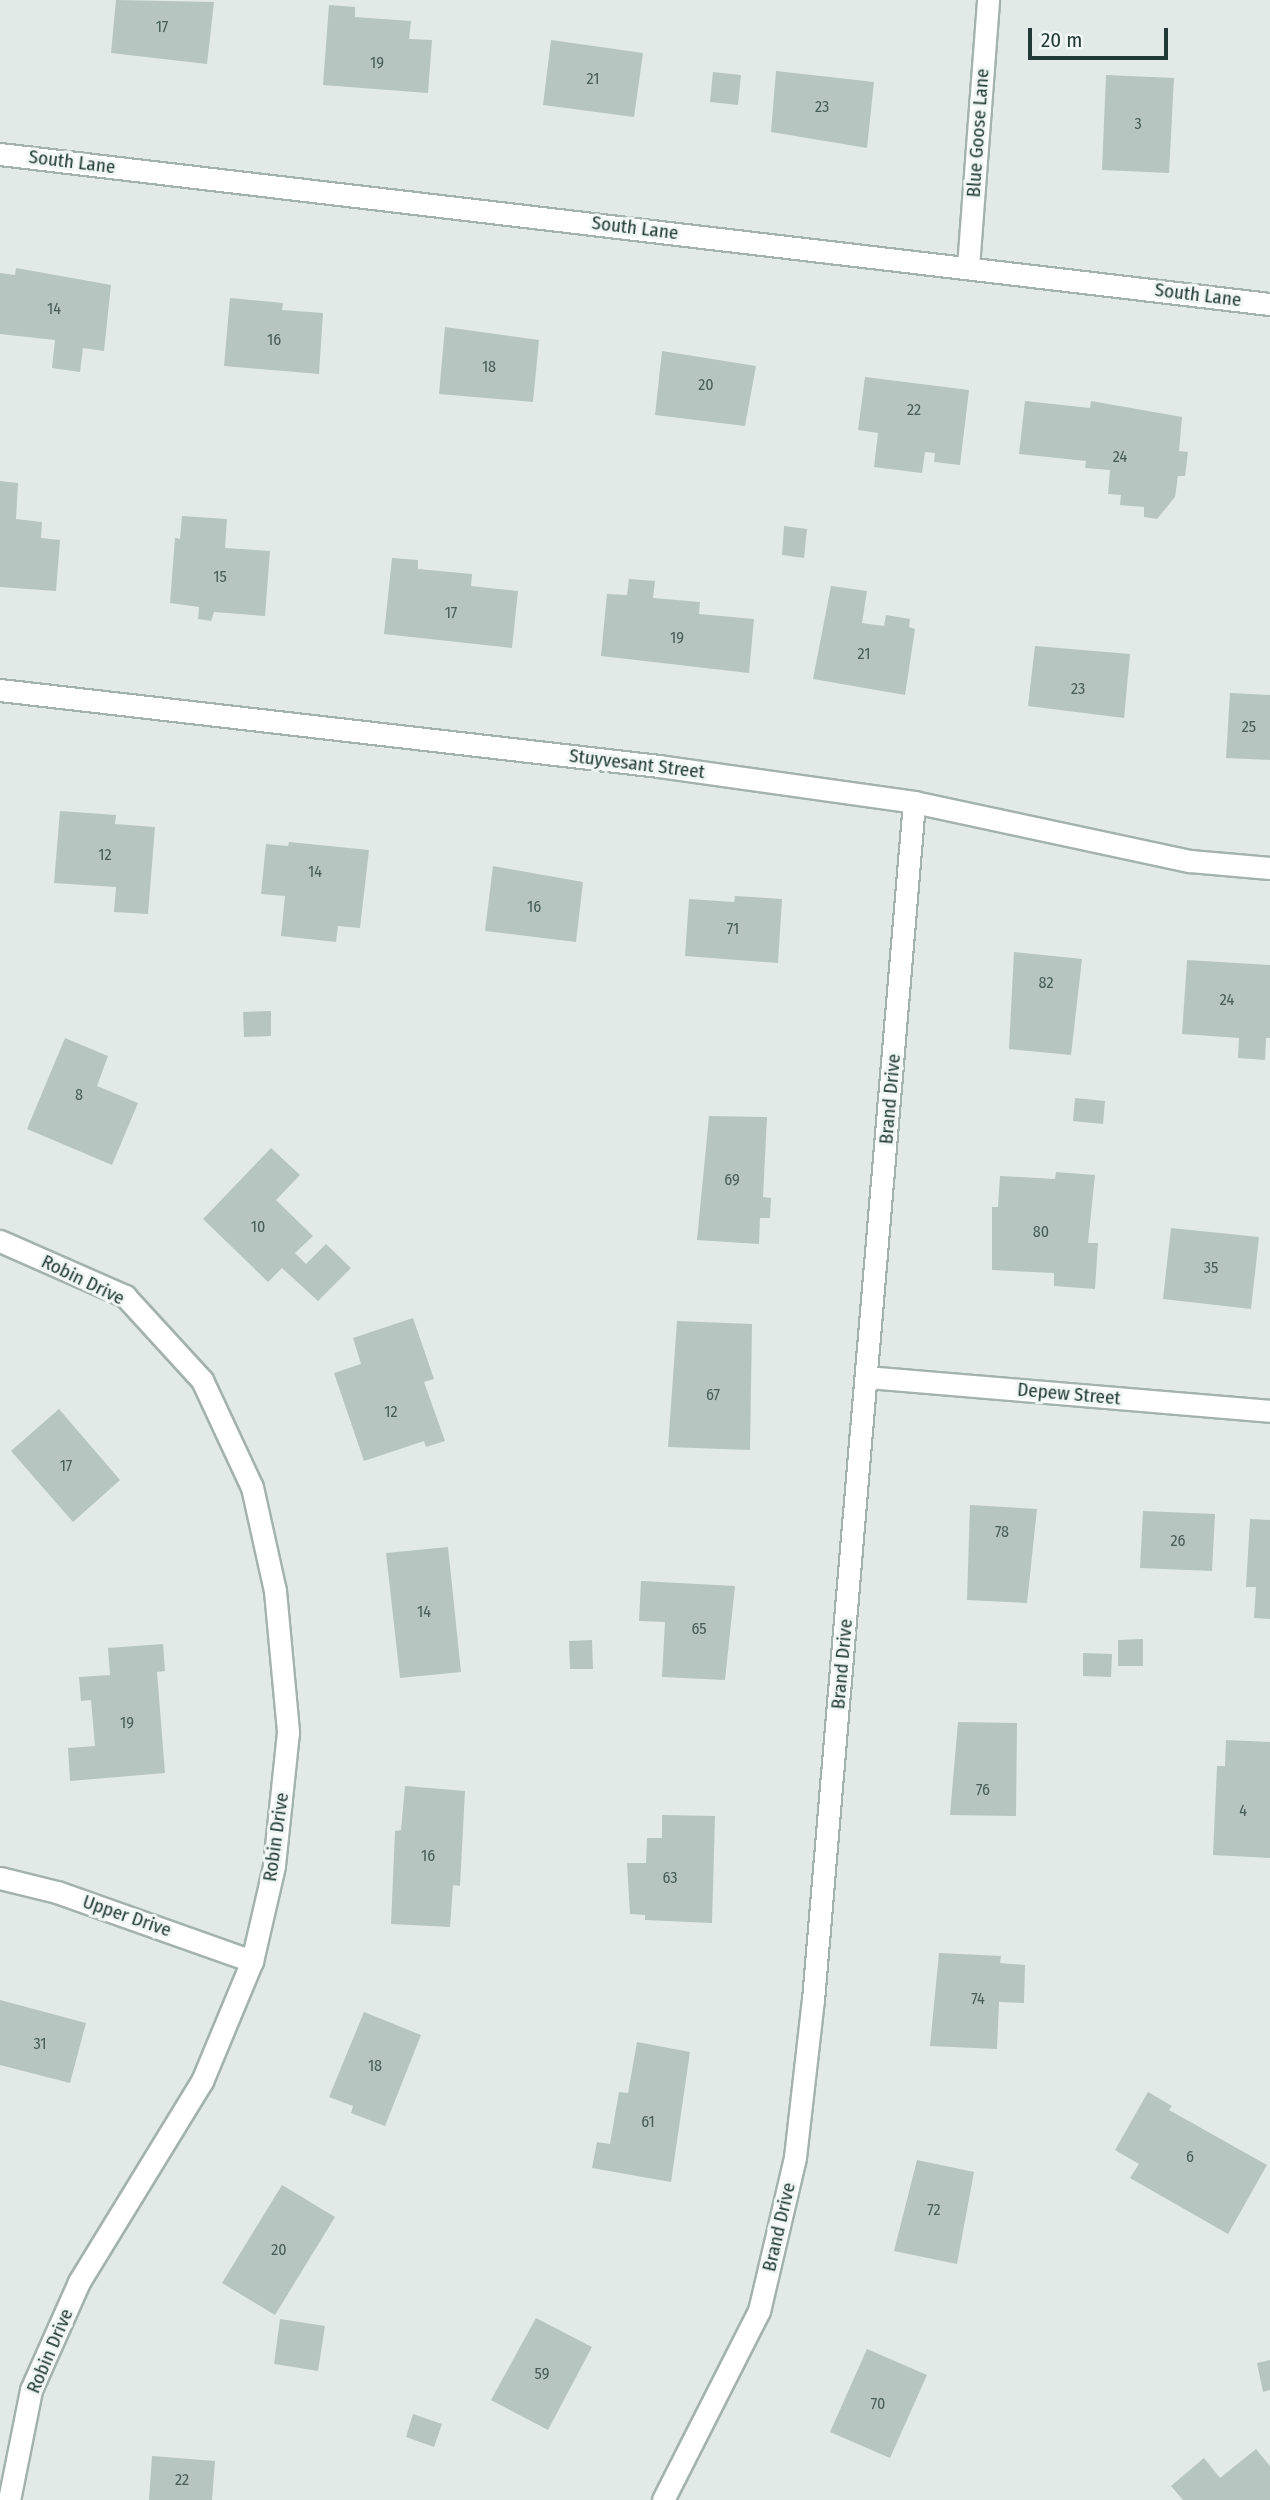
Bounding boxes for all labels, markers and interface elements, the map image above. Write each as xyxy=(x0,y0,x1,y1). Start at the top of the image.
scale bar xyxy=(1032,14,1172,58)
house number: 17 xyxy=(156,17,168,37)
text: 20 m xyxy=(1041,27,1082,53)
house number: 19 xyxy=(370,53,384,73)
street label: Blue Goose Lane xyxy=(962,68,994,198)
house number: 21 xyxy=(587,69,599,89)
house number: 23 xyxy=(815,97,829,117)
house number: 3 xyxy=(1134,114,1142,134)
street label: South Lane xyxy=(27,145,117,179)
street label: South Lane xyxy=(590,211,680,245)
street label: South Lane xyxy=(1153,278,1243,312)
house number: 14 xyxy=(47,299,61,319)
house number: 16 xyxy=(267,330,281,350)
house number: 18 xyxy=(482,357,496,377)
house number: 20 xyxy=(698,375,714,395)
house number: 22 xyxy=(907,400,921,420)
house number: 24 xyxy=(1113,447,1127,467)
house number: 15 xyxy=(213,567,227,587)
house number: 17 xyxy=(445,603,457,623)
house number: 19 xyxy=(670,628,684,648)
house number: 21 xyxy=(858,644,870,664)
house number: 23 xyxy=(1071,679,1085,699)
house number: 25 xyxy=(1242,717,1256,737)
street label: Stuyvesant Street xyxy=(568,744,706,784)
house number: 12 xyxy=(98,845,112,865)
house number: 14 xyxy=(308,862,322,882)
house number: 16 xyxy=(527,897,541,917)
house number: 71 xyxy=(727,919,739,939)
house number: 82 xyxy=(1039,973,1053,993)
house number: 24 xyxy=(1220,990,1234,1010)
street label: Brand Drive xyxy=(875,1053,905,1145)
house number: 8 xyxy=(75,1085,83,1105)
house number: 69 xyxy=(724,1170,740,1190)
house number: 10 xyxy=(251,1217,265,1237)
house number: 80 xyxy=(1033,1222,1049,1242)
street label: Robin Drive xyxy=(38,1250,128,1310)
house number: 35 xyxy=(1204,1258,1218,1278)
street label: Depew Street xyxy=(1016,1378,1122,1410)
house number: 67 xyxy=(706,1385,720,1405)
house number: 12 xyxy=(384,1402,398,1422)
house number: 17 xyxy=(60,1456,72,1476)
house number: 78 xyxy=(995,1522,1009,1542)
house number: 26 xyxy=(1171,1531,1185,1551)
house number: 14 xyxy=(417,1602,431,1622)
street label: Brand Drive xyxy=(827,1618,857,1710)
house number: 65 xyxy=(691,1619,707,1639)
house number: 19 xyxy=(120,1713,134,1733)
house number: 76 xyxy=(976,1780,990,1800)
street label: Robin Drive xyxy=(258,1791,294,1883)
house number: 4 xyxy=(1239,1801,1247,1821)
house number: 16 xyxy=(421,1846,435,1866)
house number: 63 xyxy=(662,1868,678,1888)
street label: Upper Drive xyxy=(80,1890,174,1942)
house number: 74 xyxy=(971,1989,985,2009)
house number: 31 xyxy=(33,2034,47,2054)
house number: 18 xyxy=(368,2056,382,2076)
house number: 61 xyxy=(641,2112,655,2132)
house number: 6 xyxy=(1186,2147,1194,2167)
street label: Brand Drive xyxy=(758,2180,800,2274)
house number: 72 xyxy=(927,2200,941,2220)
house number: 20 xyxy=(271,2240,287,2260)
street label: Robin Drive xyxy=(22,2305,78,2397)
house number: 59 xyxy=(535,2364,549,2384)
house number: 70 xyxy=(871,2394,885,2414)
house number: 22 xyxy=(175,2470,189,2490)

